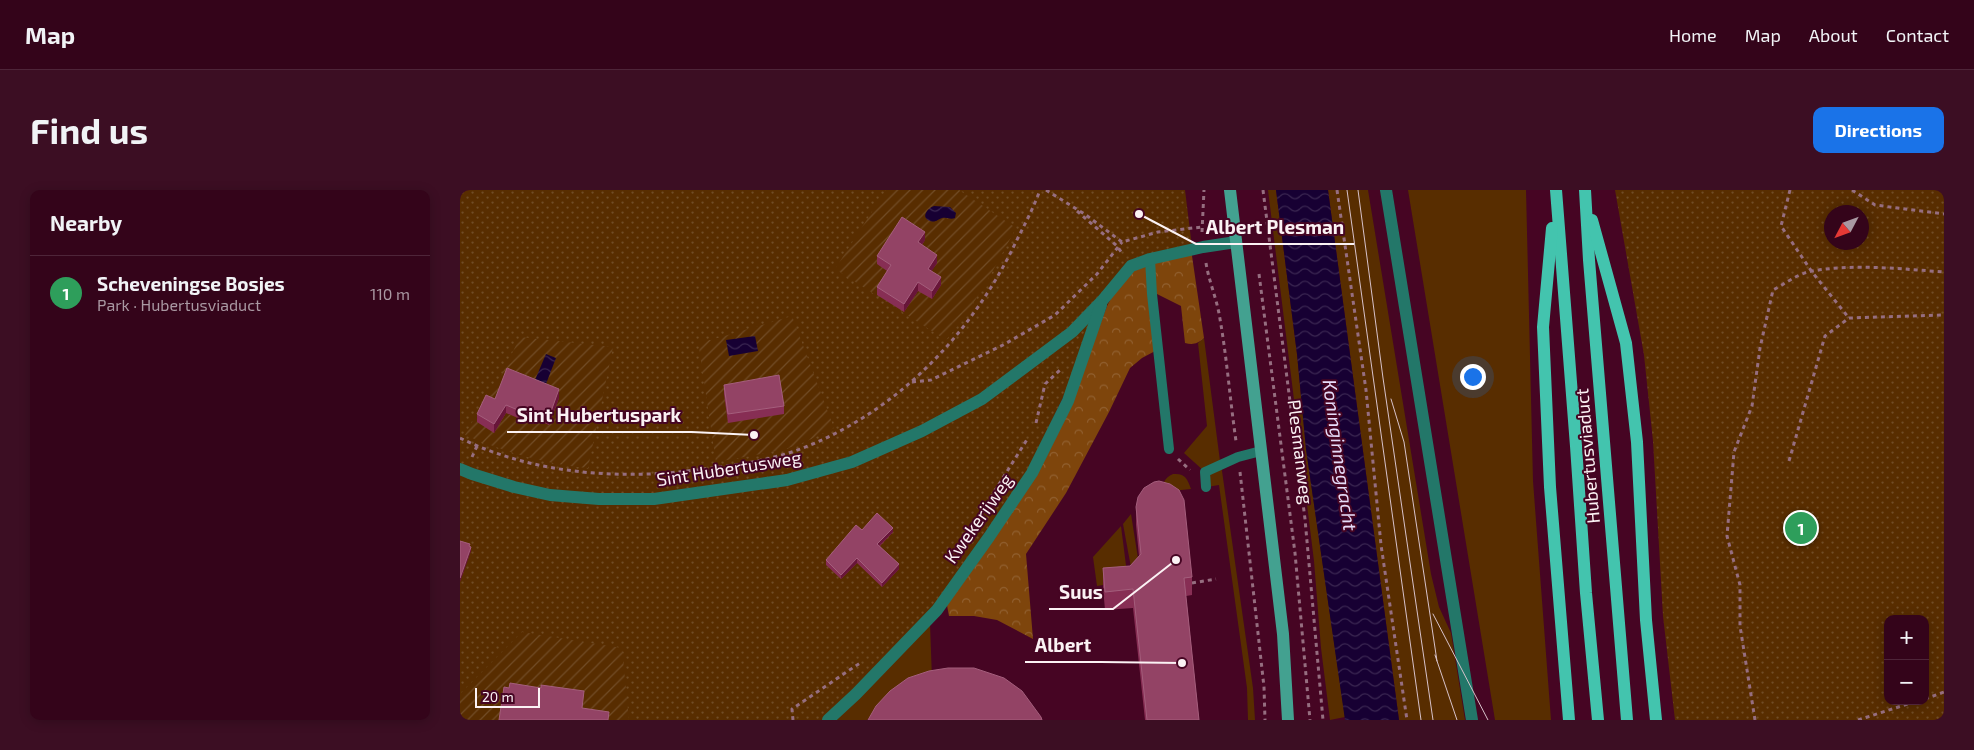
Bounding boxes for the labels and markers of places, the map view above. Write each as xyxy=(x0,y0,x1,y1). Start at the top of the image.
callout: Albert Plesman xyxy=(1196,210,1354,244)
callout: Sint Hubertuspark xyxy=(507,398,692,432)
pin: 1 xyxy=(1785,509,1817,547)
callout: Suus xyxy=(1049,575,1113,609)
callout: Albert xyxy=(1025,628,1101,662)

